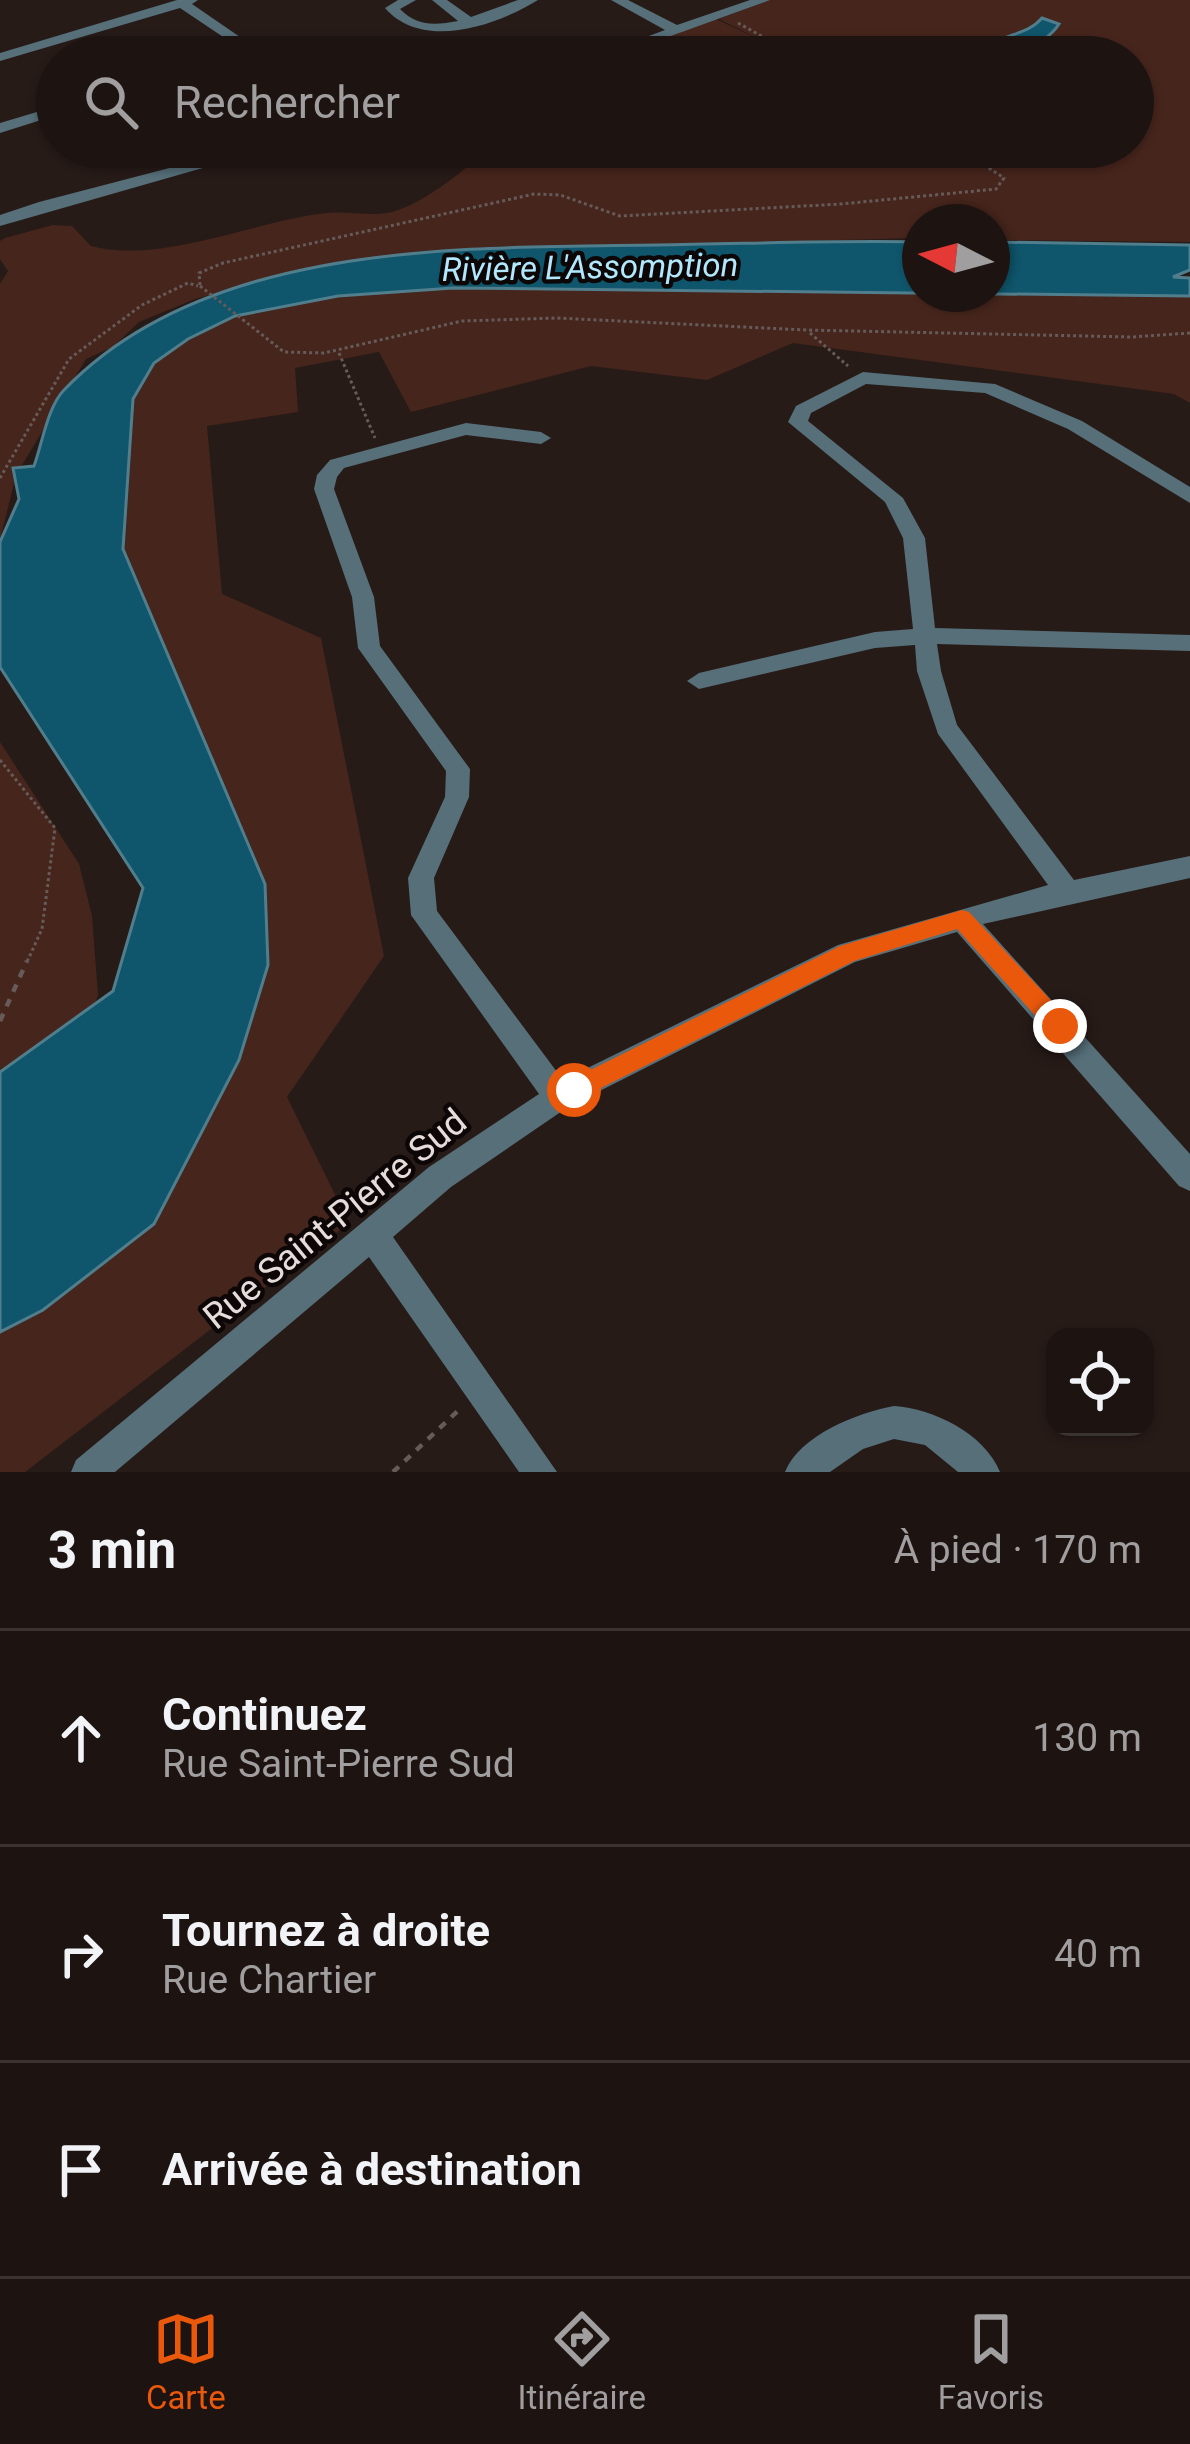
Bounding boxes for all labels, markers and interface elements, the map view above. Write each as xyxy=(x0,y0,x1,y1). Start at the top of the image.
search box xyxy=(36,36,1154,168)
icon: search xyxy=(78,69,144,135)
text: Rechercher xyxy=(174,76,400,129)
north arrow xyxy=(902,204,1010,312)
water label: Rivière L'Assomption xyxy=(441,245,739,289)
route end xyxy=(1033,999,1087,1053)
route start xyxy=(547,1063,601,1117)
street label: Rue Saint-Pierre Sud xyxy=(195,1100,475,1338)
map controls xyxy=(1046,1328,1154,1436)
button: locate xyxy=(1046,1328,1154,1436)
text: 3 min xyxy=(48,1521,176,1580)
text: À pied · 170 m xyxy=(894,1527,1142,1573)
text: Continuez xyxy=(162,1688,367,1741)
icon: ahead xyxy=(48,1705,114,1771)
text: 130 m xyxy=(1032,1715,1142,1761)
text: Rue Saint-Pierre Sud xyxy=(162,1741,515,1787)
text: Tournez à droite xyxy=(162,1904,490,1957)
icon: right xyxy=(48,1921,114,1987)
text: 40 m xyxy=(1054,1931,1142,1977)
text: Rue Chartier xyxy=(162,1957,376,2003)
icon: arrive xyxy=(48,2137,114,2203)
text: Arrivée à destination xyxy=(162,2143,582,2196)
tab: Carte xyxy=(146,2306,226,2417)
tab: Itinéraire xyxy=(518,2306,646,2417)
tab: Favoris xyxy=(938,2306,1044,2417)

